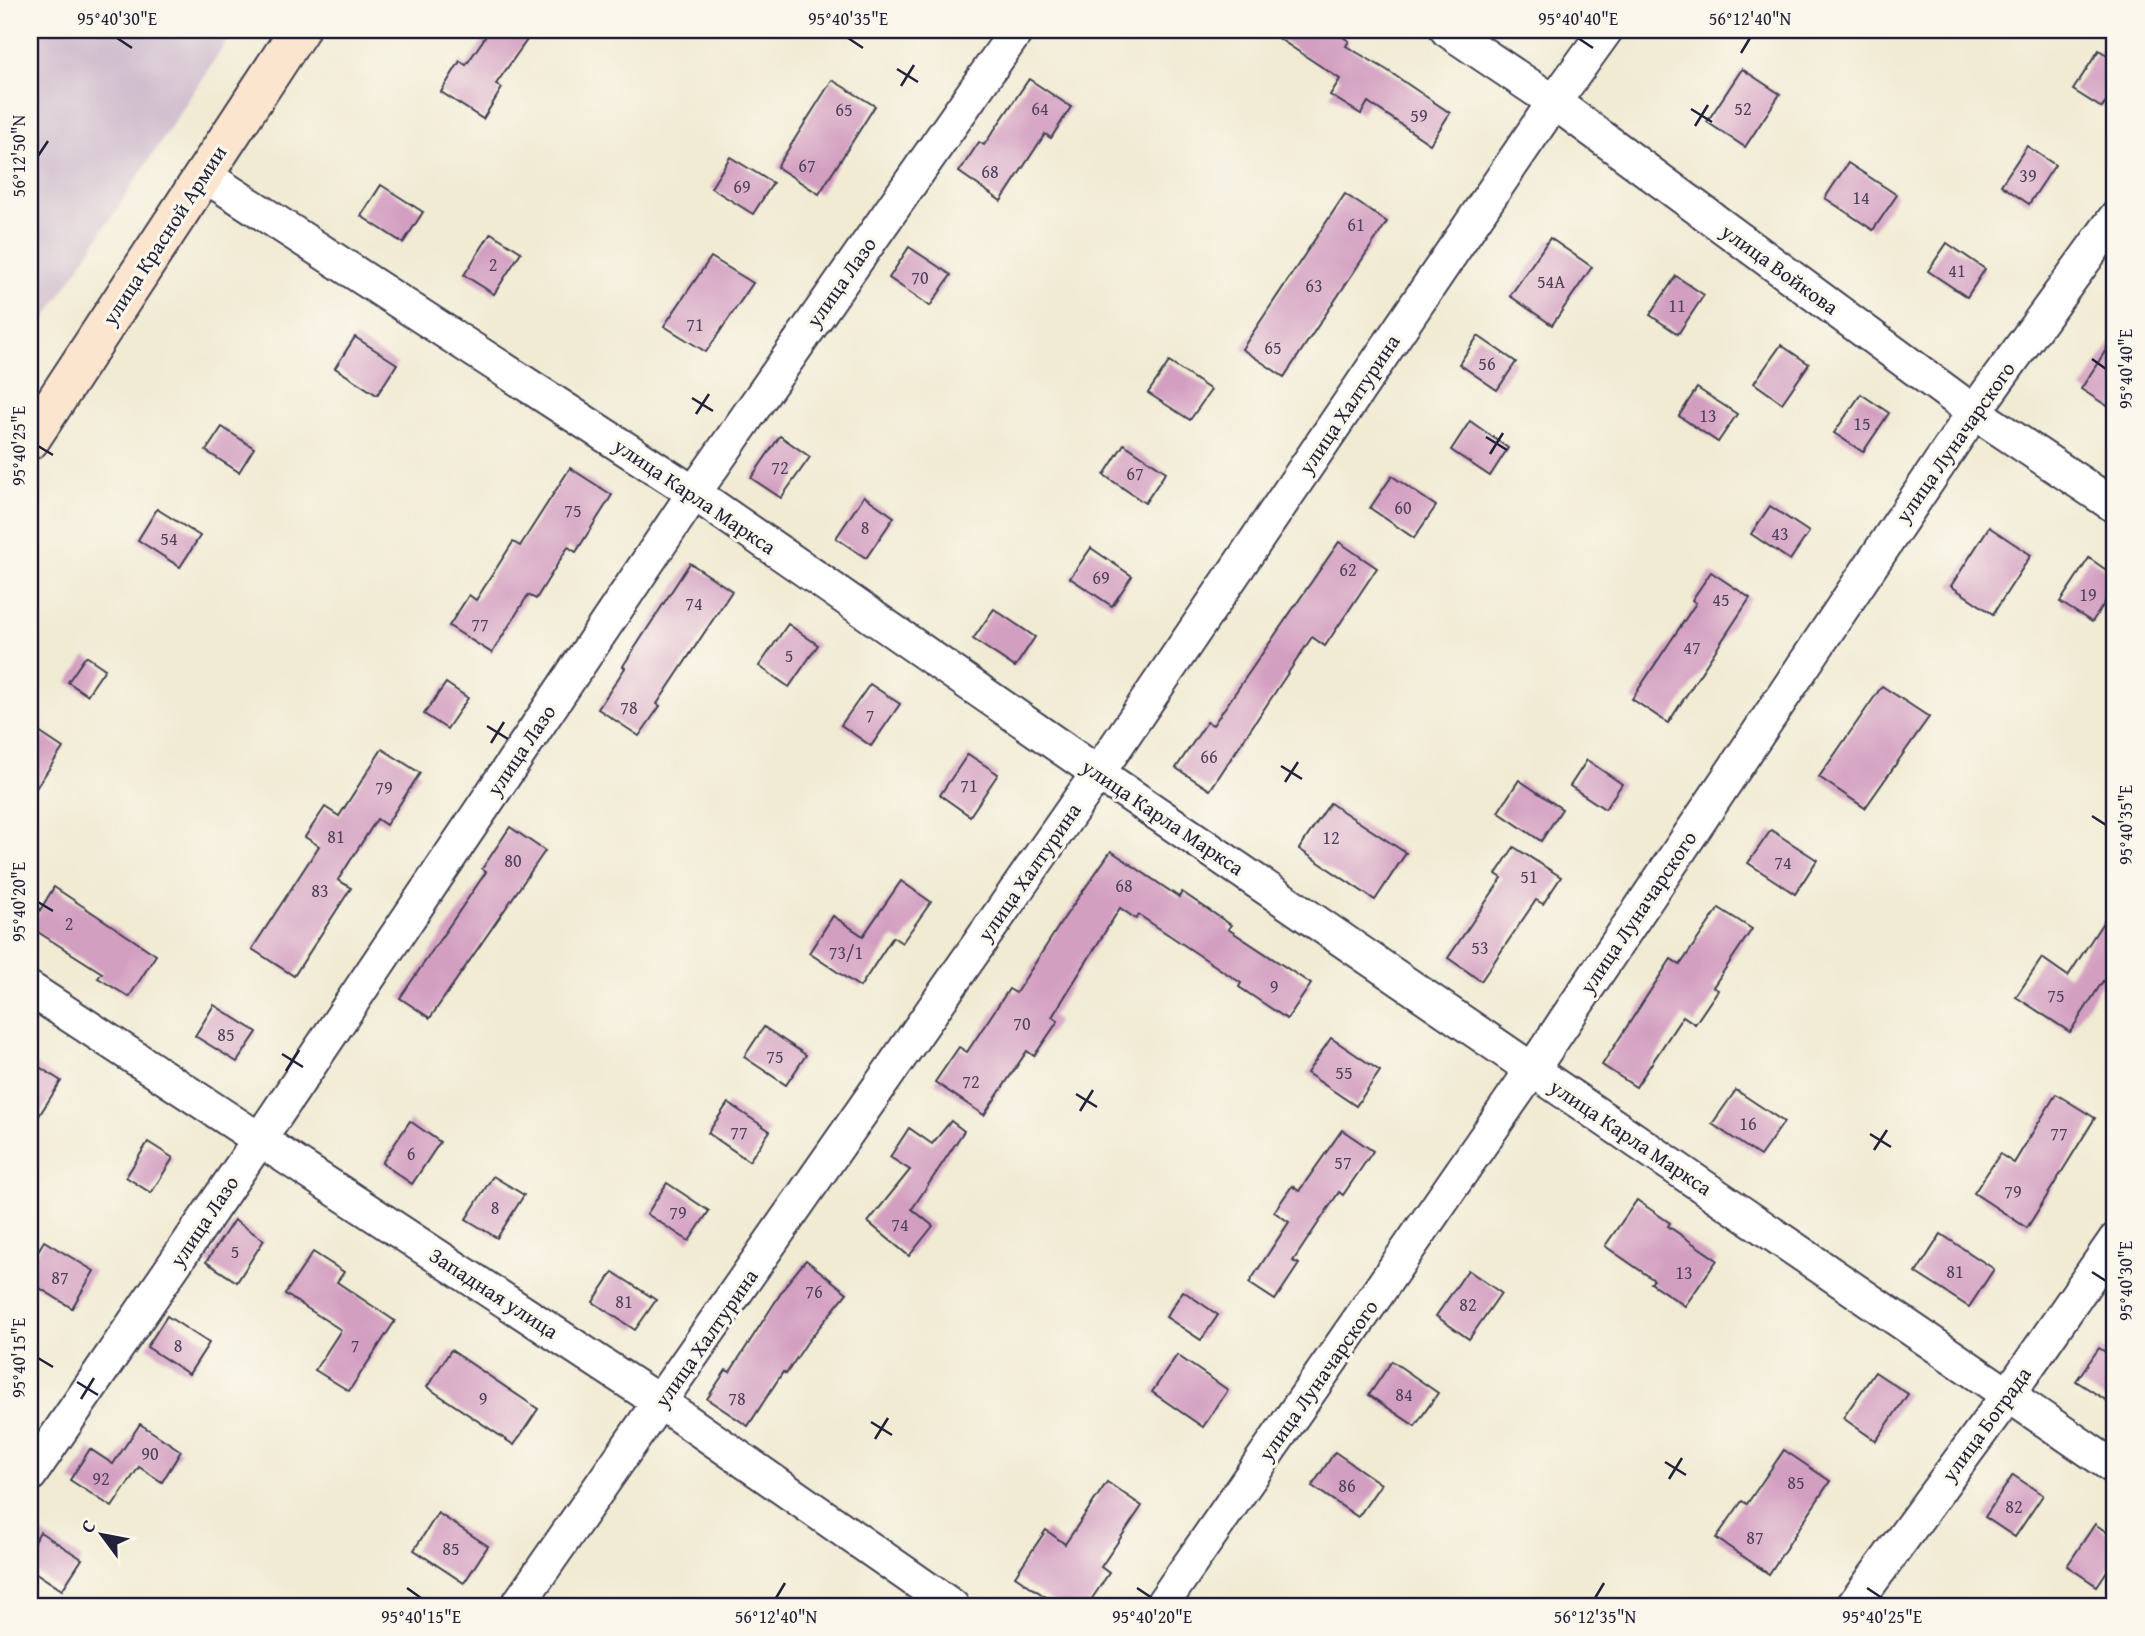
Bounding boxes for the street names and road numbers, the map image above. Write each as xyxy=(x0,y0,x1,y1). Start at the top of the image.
street label: улица Красной Армии xyxy=(94,139,234,332)
street label: улица Войкова xyxy=(1714,215,1845,322)
street label: улица Лазо xyxy=(798,230,884,335)
street label: улица Халтурина xyxy=(1290,328,1407,481)
street label: улица Луначарского xyxy=(1887,355,2022,530)
street label: улица Карла Маркса xyxy=(607,430,782,562)
street label: улица Лазо xyxy=(478,698,563,803)
street label: улица Карла Маркса xyxy=(1075,751,1250,883)
street label: улица Халтурина xyxy=(969,796,1088,948)
street label: улица Луначарского xyxy=(1571,824,1704,1001)
street label: улица Карла Маркса xyxy=(1543,1071,1718,1203)
street label: улица Лазо xyxy=(161,1169,246,1274)
street label: Западная улица xyxy=(423,1240,565,1346)
street label: улица Халтурина xyxy=(646,1262,765,1414)
street label: улица Луначарского xyxy=(1250,1293,1385,1468)
street label: улица Бограда xyxy=(1933,1360,2038,1489)

